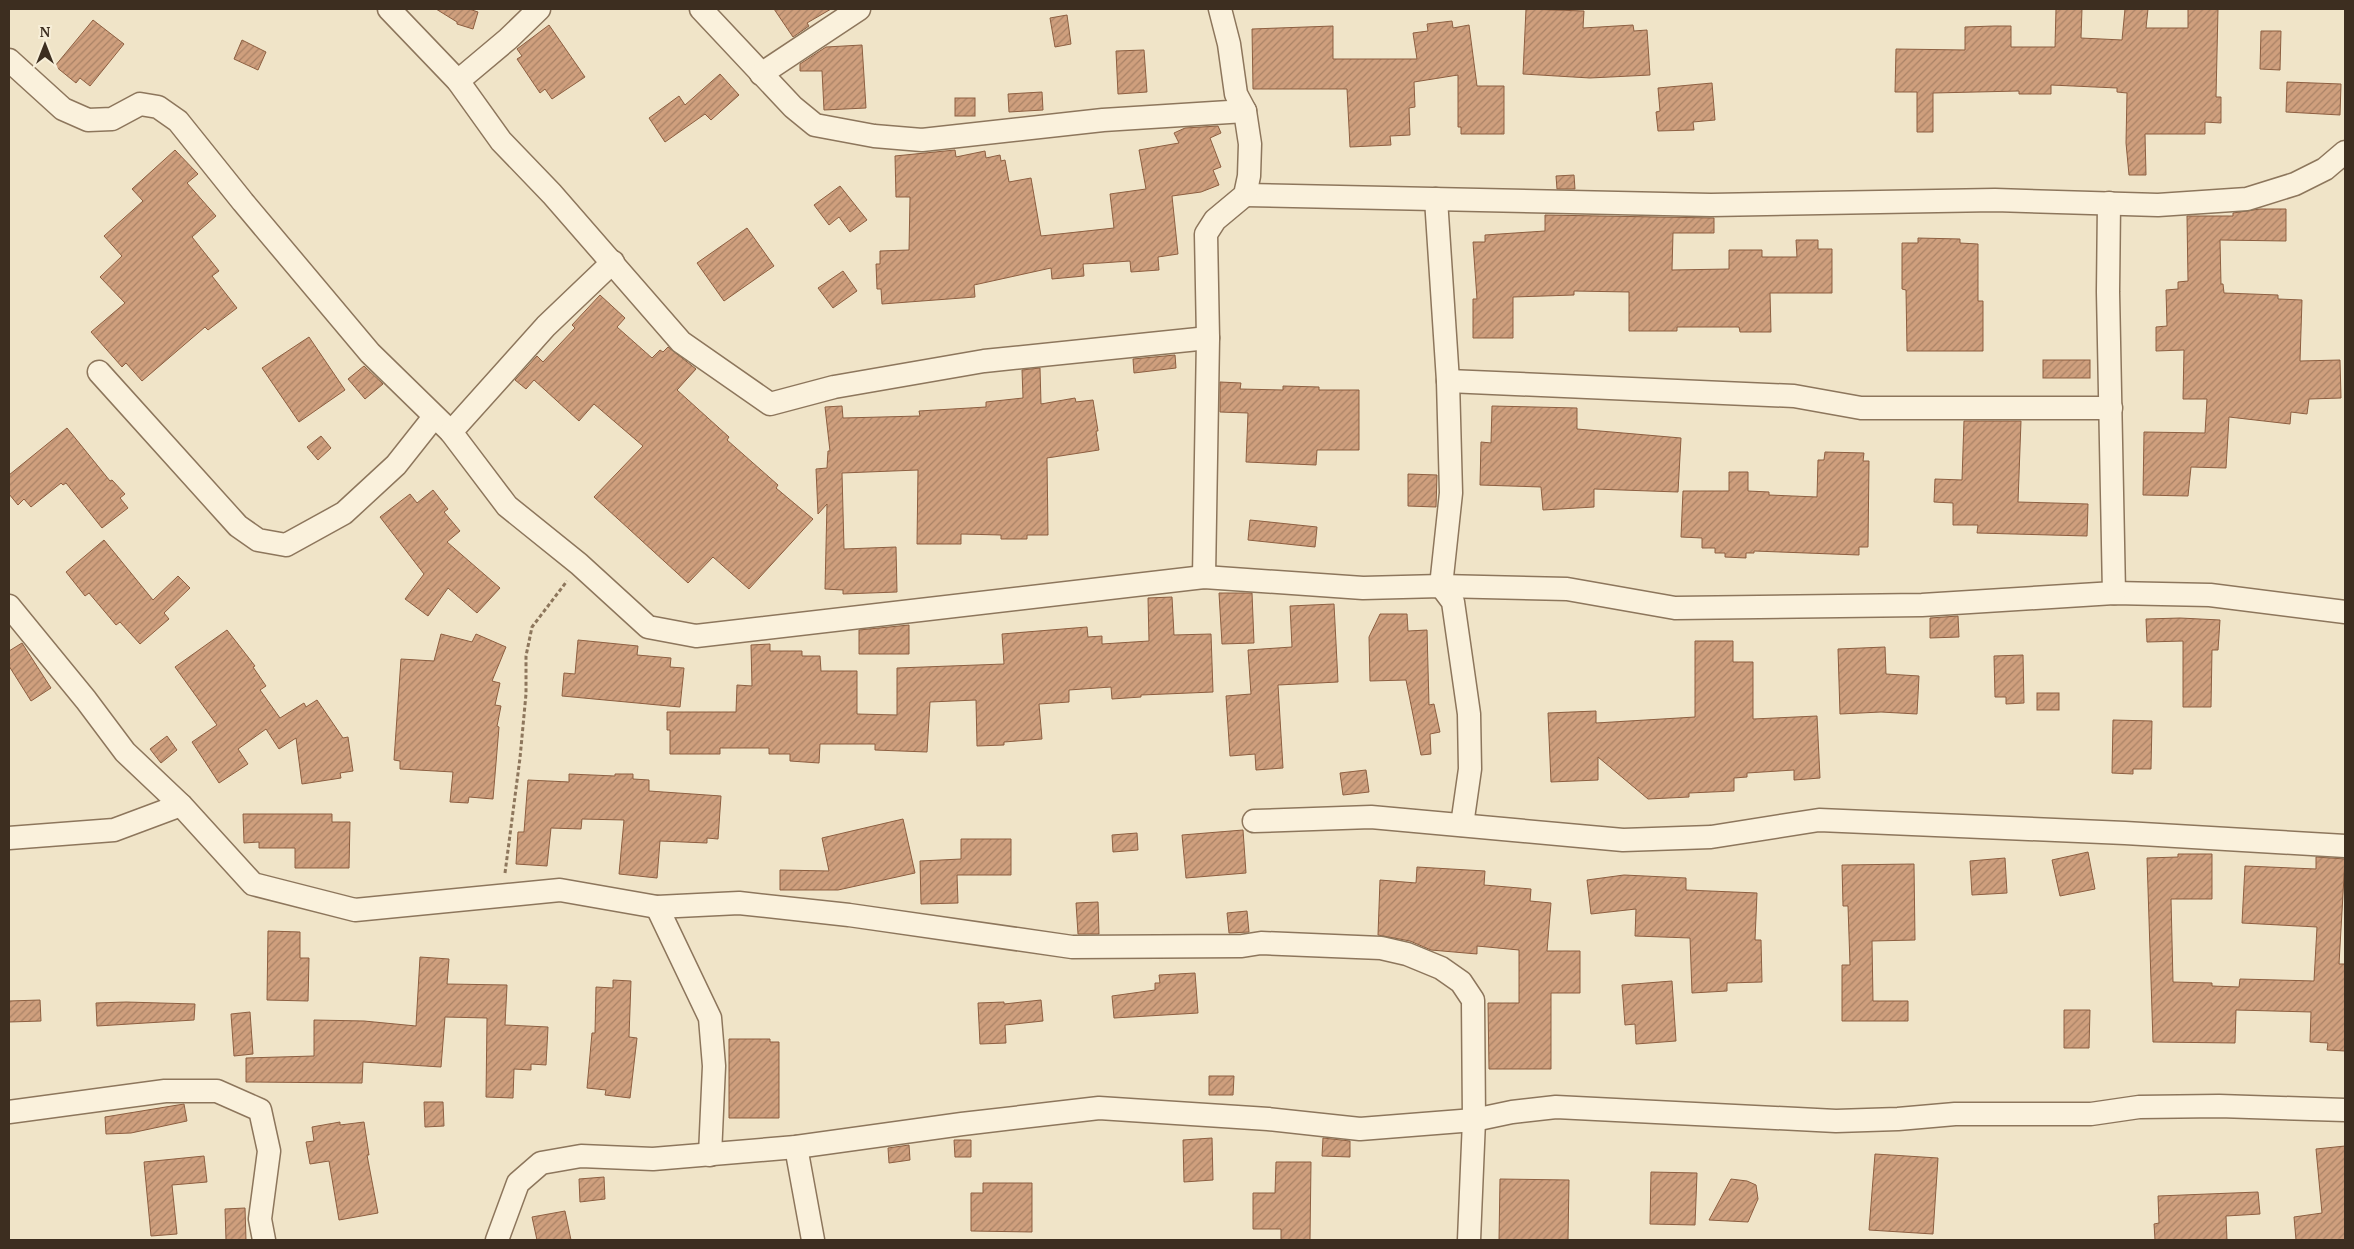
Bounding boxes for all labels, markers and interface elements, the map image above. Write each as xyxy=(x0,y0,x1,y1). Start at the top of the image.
north arrow xyxy=(20,20,70,70)
text: N xyxy=(40,22,51,41)

